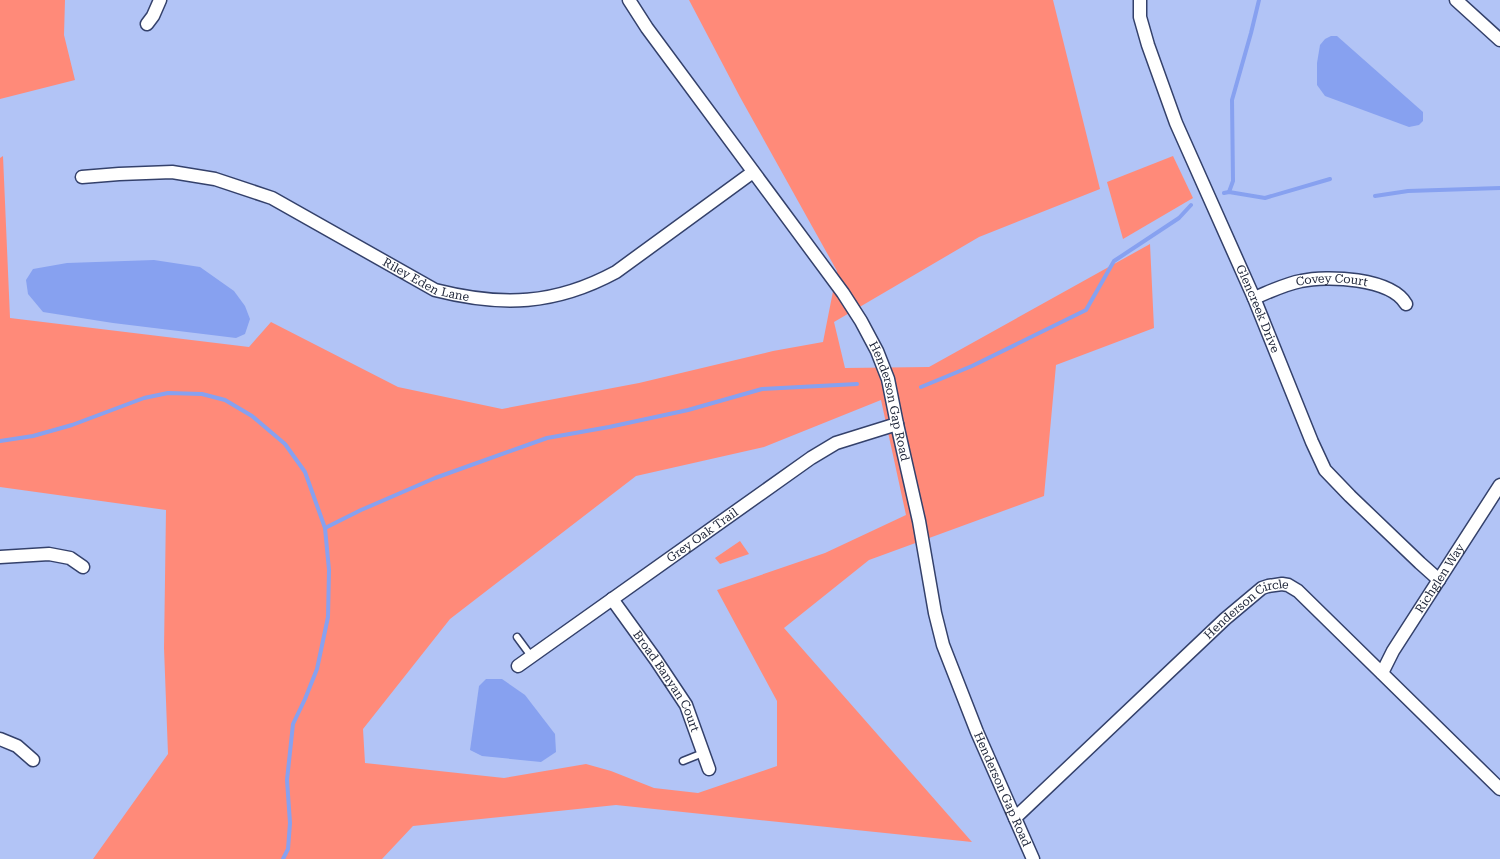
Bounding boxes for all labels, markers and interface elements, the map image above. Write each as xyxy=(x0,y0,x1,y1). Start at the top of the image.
street label: Riley Eden Lane xyxy=(380,255,471,304)
street label: Glencreek Drive xyxy=(1233,263,1282,355)
street label: Covey Court xyxy=(1295,271,1370,289)
street label: Henderson Gap Road xyxy=(866,339,912,463)
street label: Grey Oak Trail xyxy=(664,505,741,565)
street label: Richglen Way xyxy=(1412,540,1468,616)
street label: Henderson Circle xyxy=(1201,577,1290,642)
street label: Broad Banyan Court xyxy=(630,628,702,734)
street label: Henderson Gap Road xyxy=(971,730,1034,849)

